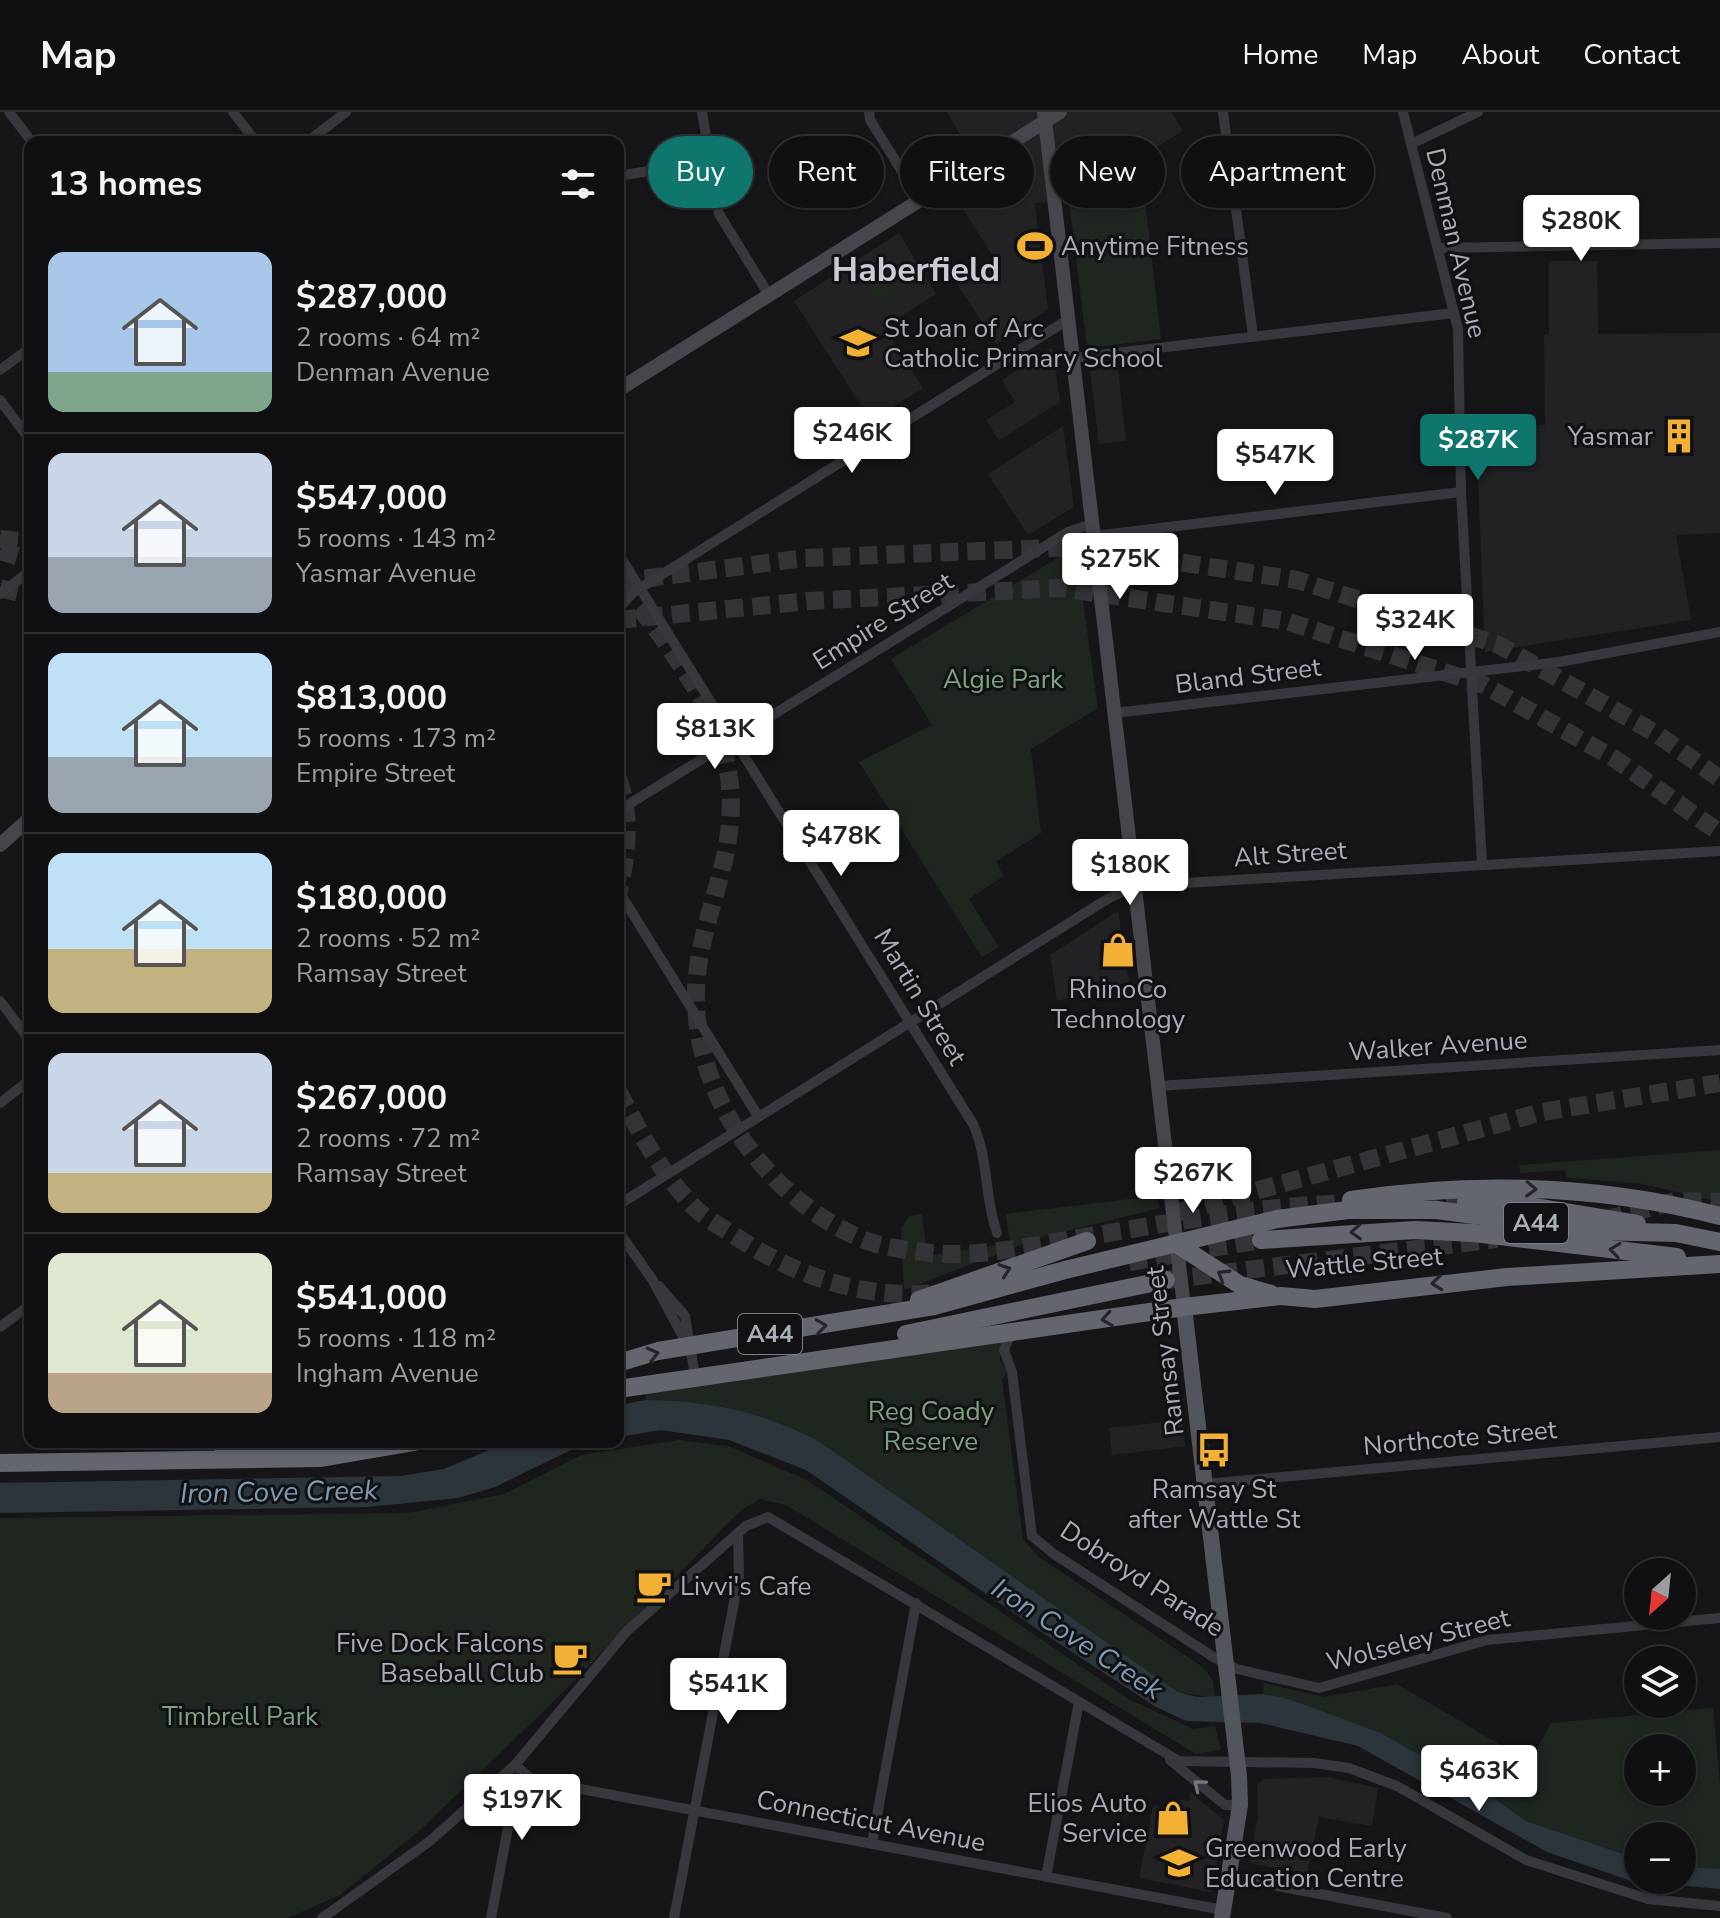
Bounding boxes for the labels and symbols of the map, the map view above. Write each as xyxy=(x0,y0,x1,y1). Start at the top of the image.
street label: Denman Avenue xyxy=(1417,145,1495,341)
pin: $280K xyxy=(1525,195,1637,263)
sports icon: Anytime Fitness xyxy=(1016,227,1054,265)
place label: Anytime Fitness xyxy=(1061,229,1249,264)
district label: Haberfield xyxy=(832,247,1000,293)
place label: St Joan of Arc Catholic Primary School xyxy=(884,311,1163,376)
school or university icon: St Joan of Arc Catholic Primary School xyxy=(839,324,877,362)
pin: $246K xyxy=(796,407,908,475)
pin: $287K xyxy=(1422,414,1534,482)
building icon: Yasmar xyxy=(1660,417,1698,455)
place label: Yasmar xyxy=(1567,419,1654,454)
pin: $547K xyxy=(1219,429,1331,497)
pin: $275K xyxy=(1064,533,1176,601)
street label: Empire Street xyxy=(806,564,961,678)
pin: $324K xyxy=(1359,594,1471,662)
street label: Bland Street xyxy=(1173,650,1324,702)
park label: Algie Park xyxy=(943,662,1064,697)
pin: $813K xyxy=(659,703,771,771)
pin: $478K xyxy=(785,810,897,878)
street label: Alt Street xyxy=(1232,833,1349,875)
pin: $180K xyxy=(1074,839,1186,907)
street label: Martin Street xyxy=(865,922,975,1073)
shop icon: RhinoCo Technology xyxy=(1099,931,1137,969)
place label: RhinoCo Technology xyxy=(1051,972,1186,1037)
street label: Walker Avenue xyxy=(1347,1022,1529,1070)
pin: $267K xyxy=(1137,1147,1249,1215)
one-way arrow xyxy=(1525,1180,1538,1197)
road number: A44 xyxy=(1504,1203,1568,1243)
one-way arrow xyxy=(1349,1223,1362,1240)
street label: Wattle Street xyxy=(1284,1239,1445,1287)
one-way arrow xyxy=(1608,1242,1622,1259)
one-way arrow xyxy=(997,1263,1011,1279)
street label: Ramsay Street xyxy=(1137,1263,1193,1438)
one-way arrow xyxy=(1217,1269,1232,1285)
one-way arrow xyxy=(1430,1275,1443,1292)
one-way arrow xyxy=(1100,1309,1114,1326)
road number: A44 xyxy=(738,1314,802,1354)
one-way arrow xyxy=(814,1318,827,1335)
one-way arrow xyxy=(645,1346,659,1363)
park label: Reg Coady Reserve xyxy=(868,1394,995,1459)
street label: Northcote Street xyxy=(1362,1412,1559,1464)
bus stop icon: Ramsay St after Wattle St xyxy=(1195,1431,1233,1469)
water label: Iron Cove Creek xyxy=(180,1471,379,1513)
place label: Ramsay St after Wattle St xyxy=(1128,1472,1301,1537)
street label: Dobroyd Parade xyxy=(1053,1513,1231,1645)
north arrow xyxy=(1624,1558,1696,1630)
cafe icon: Livvi's Cafe xyxy=(635,1567,673,1605)
place label: Livvi's Cafe xyxy=(680,1569,811,1604)
water label: Iron Cove Creek xyxy=(984,1569,1171,1709)
street label: Wolseley Street xyxy=(1323,1600,1514,1680)
place label: Five Dock Falcons Baseball Club xyxy=(336,1626,544,1691)
cafe icon: Five Dock Falcons Baseball Club xyxy=(551,1639,589,1677)
pin: $541K xyxy=(672,1658,784,1726)
park label: Timbrell Park xyxy=(162,1699,319,1734)
pin: $463K xyxy=(1423,1745,1535,1813)
pin: $197K xyxy=(466,1774,578,1842)
one-way arrow xyxy=(1194,1780,1209,1795)
street label: Connecticut Avenue xyxy=(754,1782,988,1860)
place label: Elios Auto Service xyxy=(1028,1786,1147,1851)
shop icon: Elios Auto Service xyxy=(1154,1799,1192,1837)
place label: Greenwood Early Education Centre xyxy=(1205,1831,1407,1896)
school or university icon: Greenwood Early Education Centre xyxy=(1160,1844,1198,1882)

